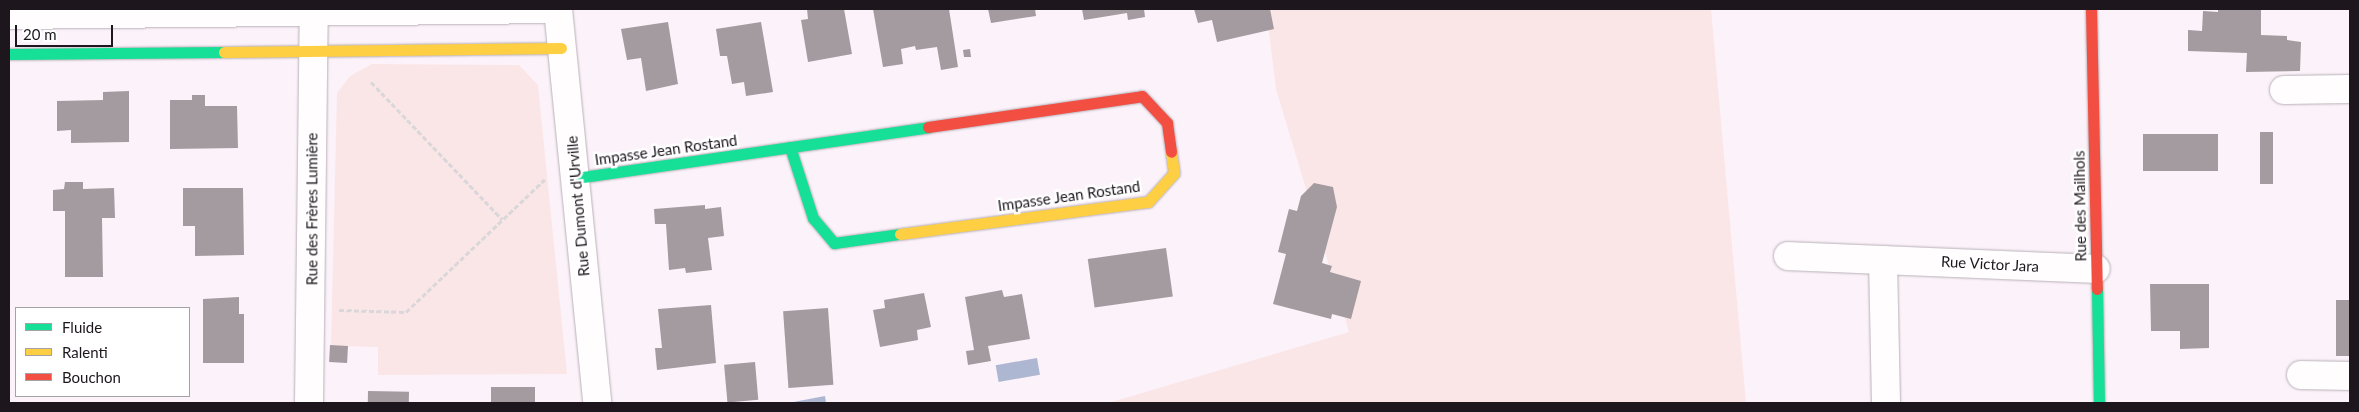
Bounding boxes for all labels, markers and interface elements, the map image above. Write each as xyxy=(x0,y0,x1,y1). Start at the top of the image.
scale bar xyxy=(18,15,115,47)
text: 20 m xyxy=(23,25,57,43)
street label: Impasse Jean Rostand xyxy=(593,131,739,169)
street label: Rue des Frères Lumière xyxy=(303,133,321,285)
street label: Rue Dumont d'Urville xyxy=(563,135,593,277)
street label: Rue des Mailhols xyxy=(2070,150,2090,262)
street label: Impasse Jean Rostand xyxy=(996,177,1142,215)
street label: Rue Victor Jara xyxy=(1940,252,2040,276)
legend xyxy=(15,307,190,397)
text: Fluide xyxy=(62,318,102,336)
text: Ralenti xyxy=(62,343,108,361)
text: Bouchon xyxy=(62,368,121,386)

